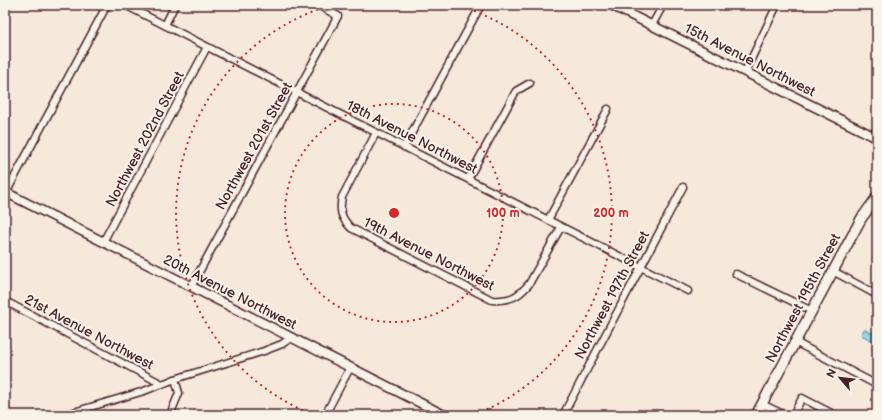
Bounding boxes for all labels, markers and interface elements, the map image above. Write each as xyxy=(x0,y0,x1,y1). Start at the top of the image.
street label: 15th Avenue Northwest xyxy=(682,20,819,101)
street label: Northwest 202nd Street xyxy=(102,68,188,210)
street label: Northwest 201st Street xyxy=(212,79,297,213)
street label: 18th Avenue Northwest xyxy=(344,97,481,178)
centre of rings xyxy=(387,206,401,220)
text: 100 m xyxy=(486,206,520,221)
text: 200 m xyxy=(593,206,629,221)
street label: 19th Avenue Northwest xyxy=(361,214,498,295)
street label: Northwest 197th Street xyxy=(571,227,653,362)
street label: Northwest 195th Street xyxy=(762,230,845,365)
street label: 20th Avenue Northwest xyxy=(160,251,300,333)
street label: 21st Avenue Northwest xyxy=(22,291,157,374)
north arrow xyxy=(820,358,860,398)
text: N xyxy=(824,367,839,380)

